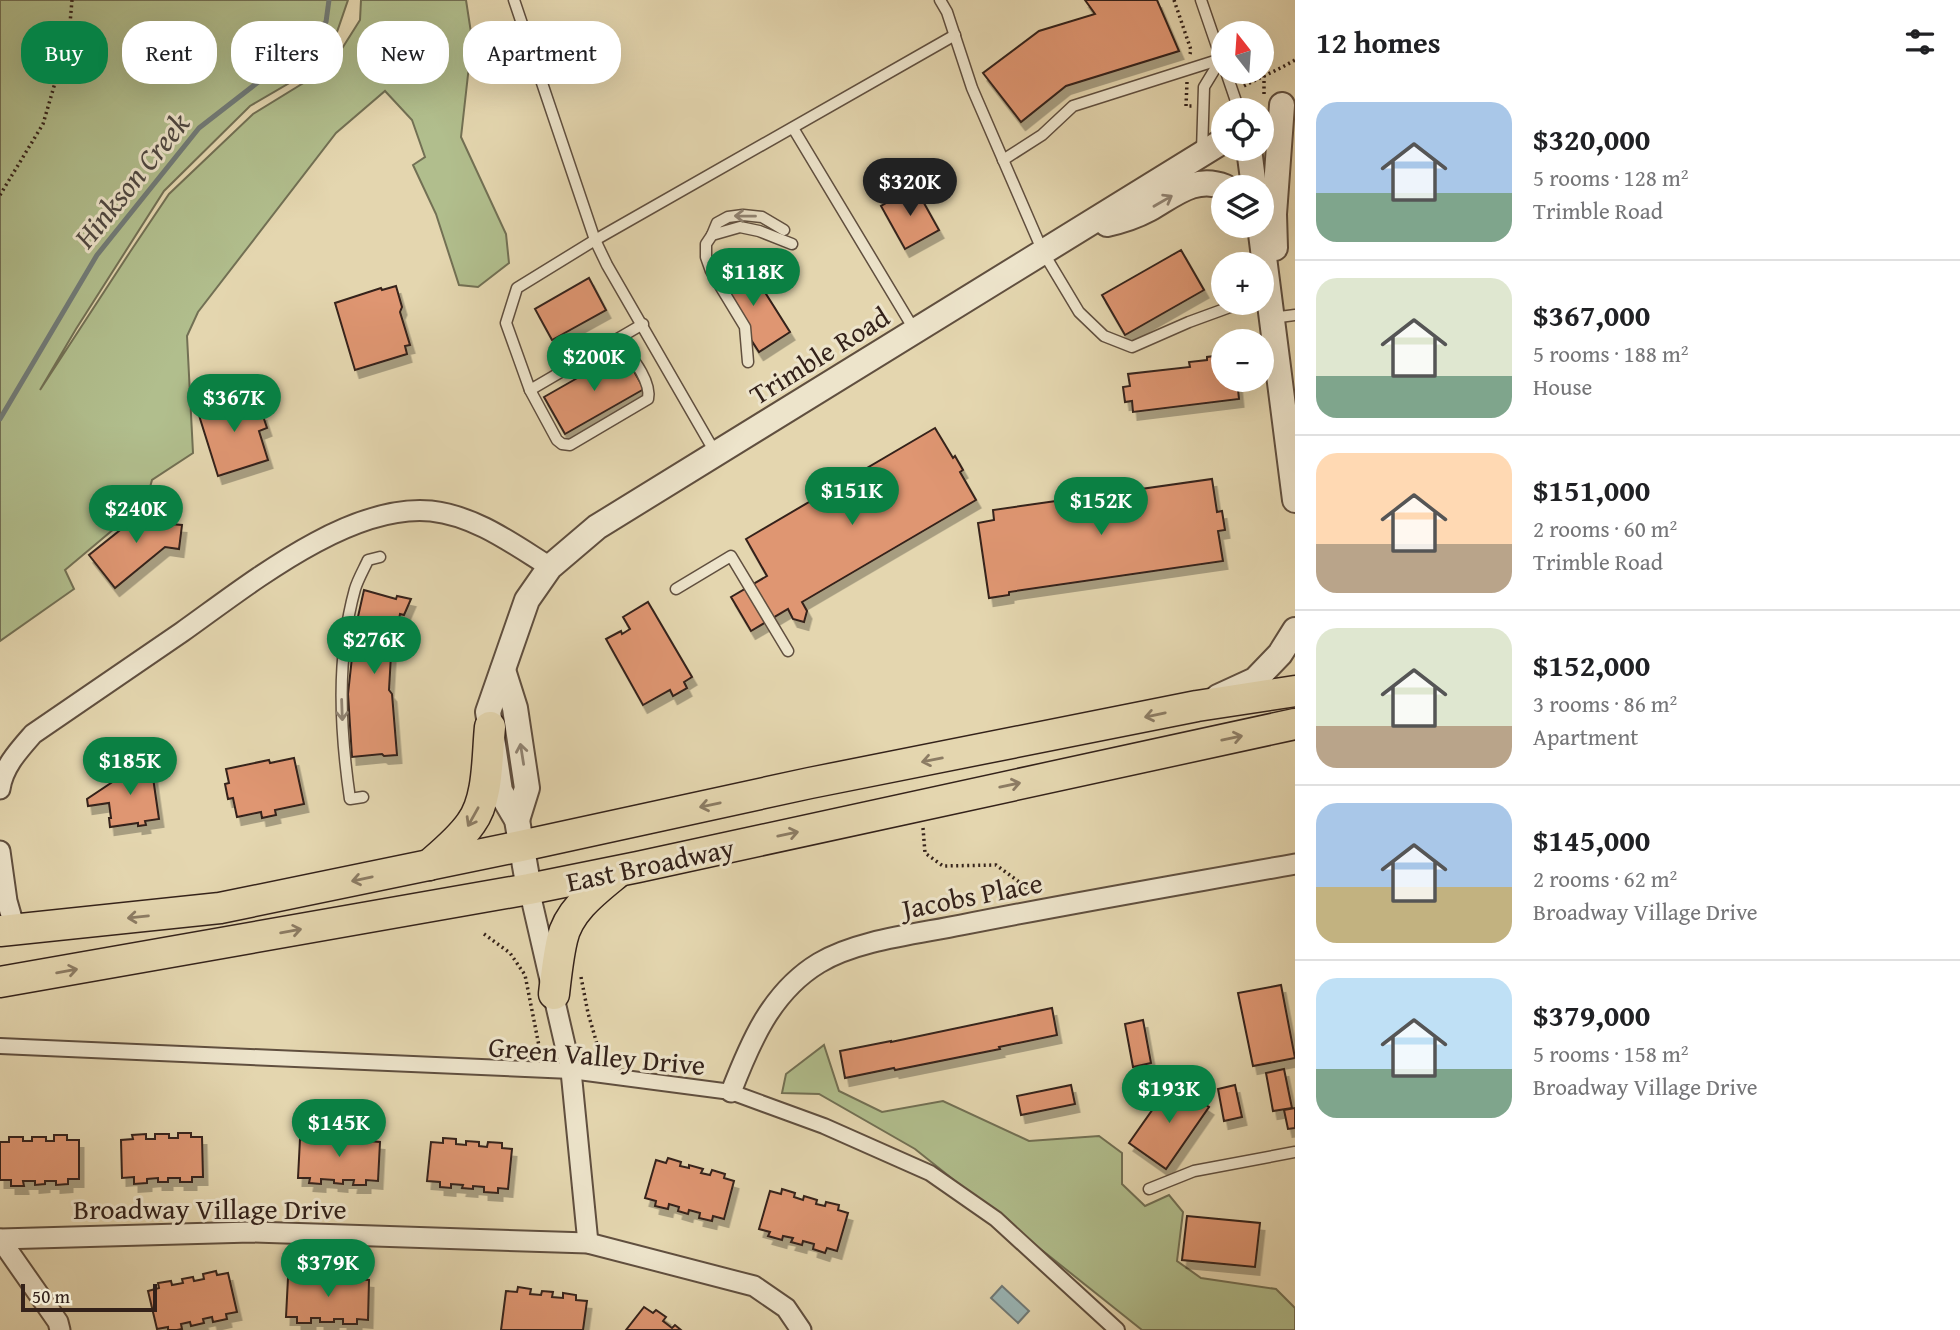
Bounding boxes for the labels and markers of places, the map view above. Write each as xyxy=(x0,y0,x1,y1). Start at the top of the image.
pin: $320K xyxy=(861,158,959,218)
pin: $118K xyxy=(704,248,802,308)
pin: $200K xyxy=(545,334,643,393)
pin: $367K xyxy=(185,374,283,434)
pin: $151K xyxy=(803,468,901,527)
pin: $152K xyxy=(1052,477,1150,537)
pin: $240K xyxy=(87,486,185,545)
pin: $276K xyxy=(325,616,423,676)
pin: $185K xyxy=(81,738,179,797)
pin: $193K xyxy=(1120,1066,1218,1125)
pin: $145K xyxy=(290,1100,388,1159)
pin: $379K xyxy=(279,1240,377,1299)

